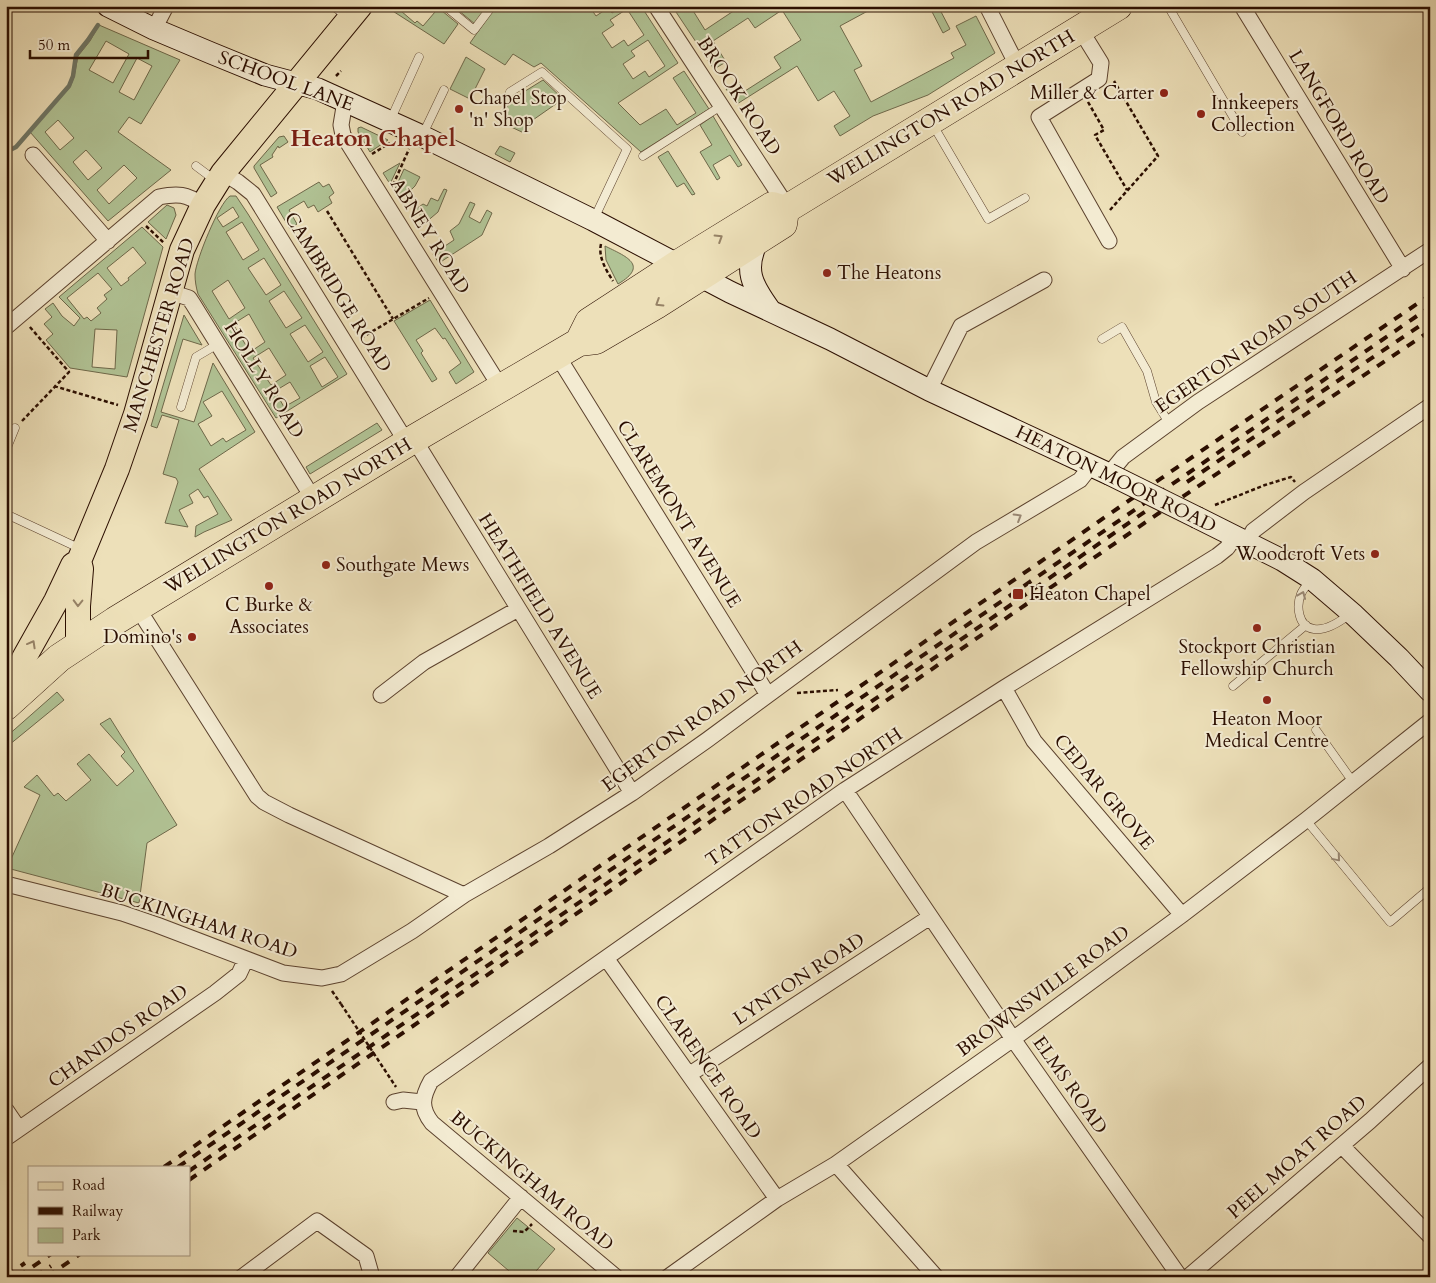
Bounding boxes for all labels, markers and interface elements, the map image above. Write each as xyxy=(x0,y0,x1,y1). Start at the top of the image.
street label: WELLINGTON ROAD NORTH xyxy=(822,24,1080,193)
scale bar xyxy=(30,28,148,60)
street label: BROOK ROAD xyxy=(691,32,787,160)
text: 50 m xyxy=(38,35,70,55)
street label: SCHOOL LANE xyxy=(215,44,357,118)
street label: LANGFORD ROAD xyxy=(1283,45,1395,209)
place label: Miller & Carter xyxy=(1030,80,1154,106)
place label: Chapel Stop 'n' Shop xyxy=(469,85,567,133)
marker: Miller & Carter xyxy=(1158,87,1170,99)
place label: Innkeepers Collection xyxy=(1211,90,1299,138)
marker: Chapel Stop 'n' Shop xyxy=(453,103,465,115)
marker: Innkeepers Collection xyxy=(1195,108,1207,120)
district label: Heaton Chapel xyxy=(290,122,456,155)
street label: ABNEY ROAD xyxy=(384,173,476,299)
street label: CAMBRIDGE ROAD xyxy=(278,207,398,377)
street label: MANCHESTER ROAD xyxy=(117,235,201,435)
one-way arrow xyxy=(714,235,723,245)
place label: The Heatons xyxy=(837,260,941,286)
street label: EGERTON ROAD SOUTH xyxy=(1150,265,1362,419)
marker: The Heatons xyxy=(821,267,833,279)
one-way arrow xyxy=(656,296,665,306)
street label: HOLLY ROAD xyxy=(218,317,310,443)
street label: CLAREMONT AVENUE xyxy=(611,415,747,613)
street label: HEATON MOOR ROAD xyxy=(1011,419,1221,539)
street label: WELLINGTON ROAD NORTH xyxy=(159,432,417,601)
street label: HEATHFIELD AVENUE xyxy=(472,508,608,704)
one-way arrow xyxy=(1012,514,1021,524)
place label: Woodcroft Vets xyxy=(1235,541,1365,567)
marker: Woodcroft Vets xyxy=(1369,548,1381,560)
place label: Southgate Mews xyxy=(336,552,469,578)
marker: Southgate Mews xyxy=(320,559,332,571)
marker: C Burke & Associates xyxy=(263,580,275,592)
place label: Heaton Chapel xyxy=(1029,581,1151,607)
marker: Heaton Chapel xyxy=(1011,587,1025,601)
place label: C Burke & Associates xyxy=(225,592,313,640)
one-way arrow xyxy=(1296,592,1306,601)
one-way arrow xyxy=(73,599,83,607)
marker: Stockport Christian Fellowship Church xyxy=(1251,622,1263,634)
place label: Domino's xyxy=(103,624,182,650)
marker: Domino's xyxy=(186,631,198,643)
street label: EGERTON ROAD NORTH xyxy=(596,634,808,798)
place label: Stockport Christian Fellowship Church xyxy=(1179,634,1336,682)
one-way arrow xyxy=(26,640,36,649)
marker: Heaton Moor Medical Centre xyxy=(1261,694,1273,706)
place label: Heaton Moor Medical Centre xyxy=(1205,706,1329,754)
street label: TATTON ROAD NORTH xyxy=(700,721,908,873)
street label: CEDAR GROVE xyxy=(1048,729,1160,855)
one-way arrow xyxy=(1331,852,1340,861)
street label: BUCKINGHAM ROAD xyxy=(97,877,301,965)
street label: BROWNSVILLE ROAD xyxy=(951,919,1135,1063)
street label: LYNTON ROAD xyxy=(728,927,870,1031)
street label: CHANDOS ROAD xyxy=(43,978,193,1094)
street label: CLARENCE ROAD xyxy=(648,990,768,1144)
street label: ELMS ROAD xyxy=(1027,1031,1113,1139)
street label: PEEL MOAT ROAD xyxy=(1222,1089,1372,1225)
street label: BUCKINGHAM ROAD xyxy=(445,1105,619,1257)
legend xyxy=(28,1166,190,1256)
text: Road xyxy=(72,1175,105,1195)
text: Railway xyxy=(72,1201,123,1221)
text: Park xyxy=(72,1225,101,1245)

